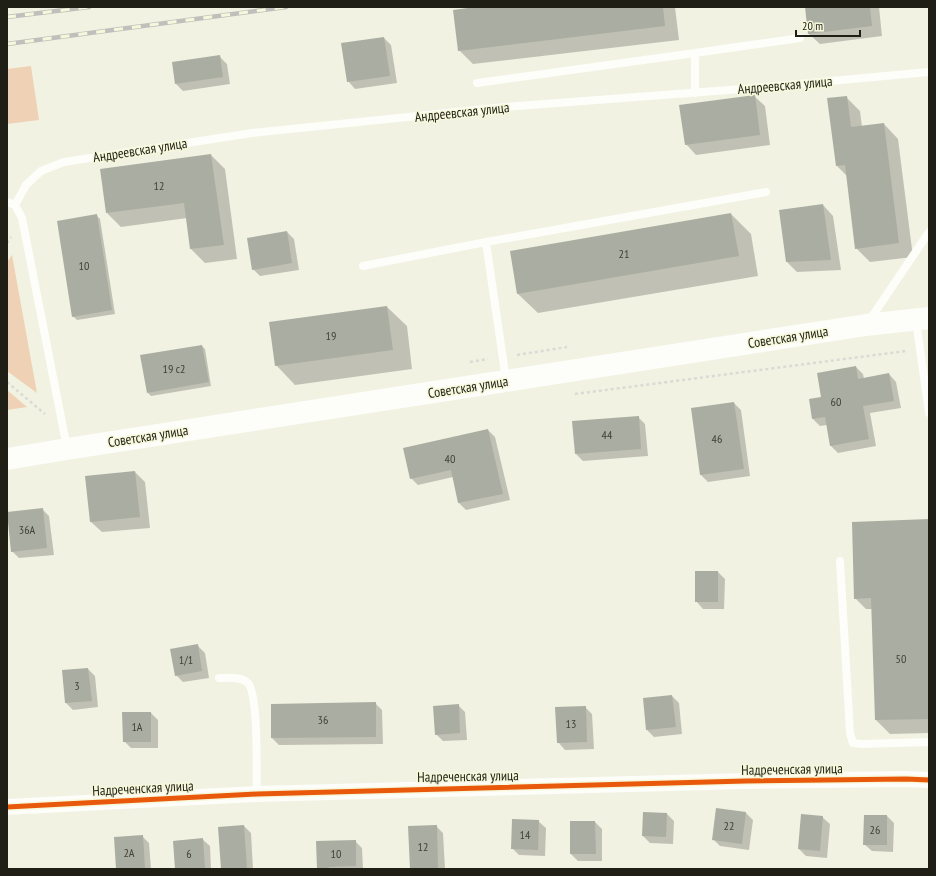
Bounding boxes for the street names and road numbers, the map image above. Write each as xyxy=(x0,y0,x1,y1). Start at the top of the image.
street label: Андреевская улица xyxy=(737,72,833,98)
street label: Андреевская улица xyxy=(414,98,510,126)
street label: Андреевская улица xyxy=(92,134,188,166)
street label: Советская улица xyxy=(747,322,829,352)
street label: Советская улица xyxy=(427,372,509,402)
street label: Советская улица xyxy=(107,421,189,451)
street label: Надреченская улица xyxy=(741,759,843,779)
street label: Надреченская улица xyxy=(417,766,519,786)
street label: Надреченская улица xyxy=(92,776,194,800)

